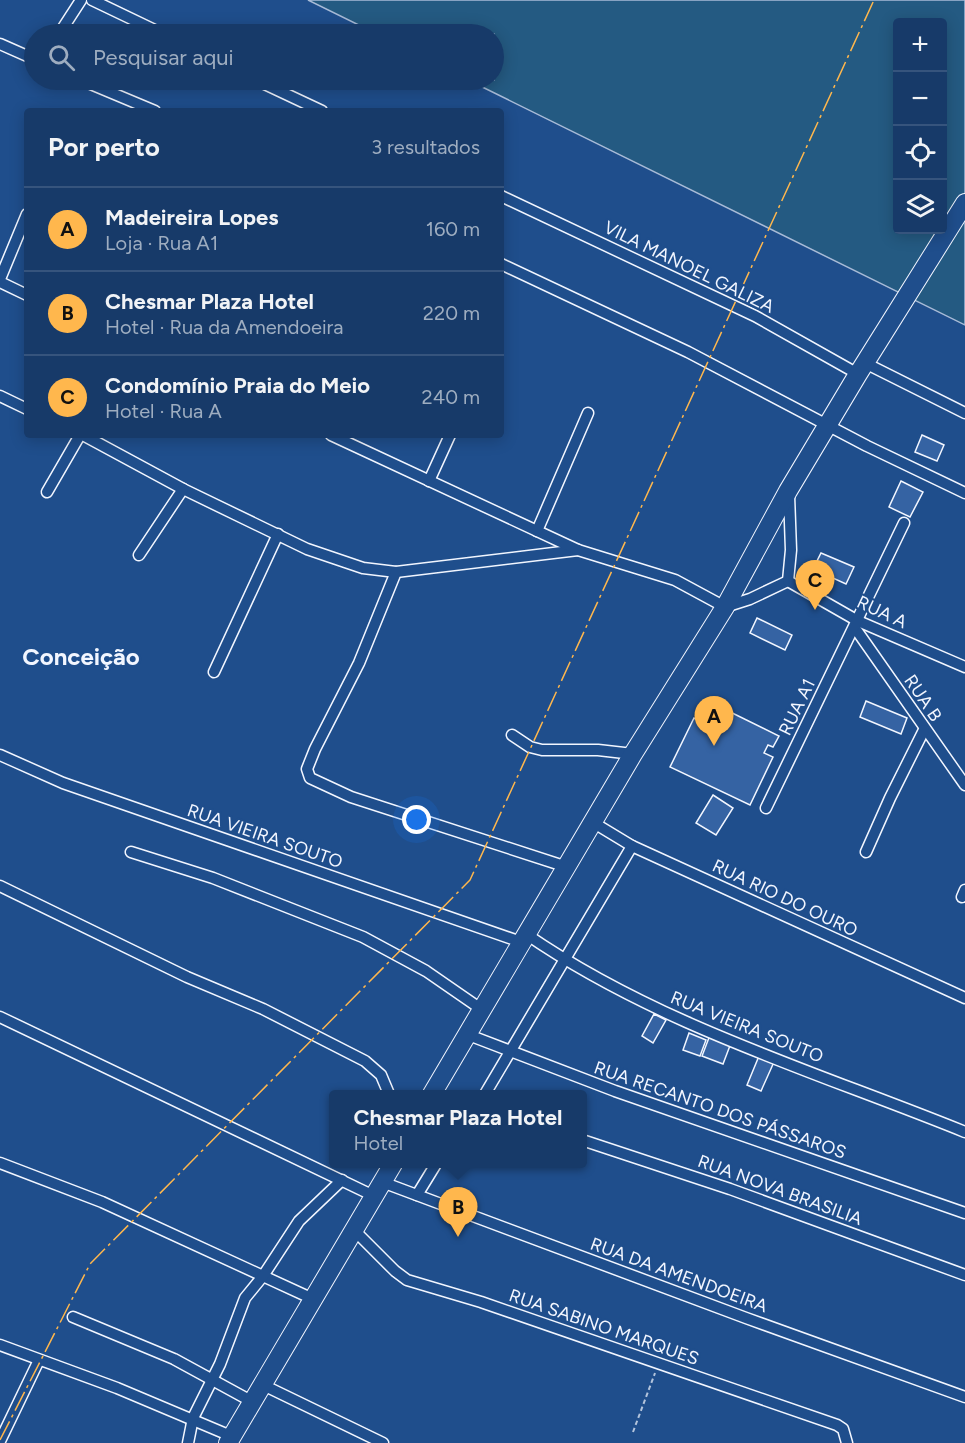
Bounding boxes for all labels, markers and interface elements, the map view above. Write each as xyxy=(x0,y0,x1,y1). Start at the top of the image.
map controls xyxy=(893,18,947,234)
button: + xyxy=(893,18,947,72)
search box xyxy=(24,24,504,90)
icon: search xyxy=(45,41,78,74)
text: Pesquisar aqui xyxy=(93,44,234,71)
button: − xyxy=(893,72,947,126)
button: locate xyxy=(893,126,947,180)
text: Por perto xyxy=(48,131,160,163)
text: 3 resultados xyxy=(371,135,480,159)
button: layers xyxy=(893,180,947,234)
text: Madeireira Lopes xyxy=(105,204,278,231)
street label: VILA MANOEL GALIZA xyxy=(600,216,778,318)
text: A xyxy=(60,217,75,241)
text: 160 m xyxy=(426,217,480,241)
text: Loja · Rua A1 xyxy=(105,231,218,255)
text: Chesmar Plaza Hotel xyxy=(105,288,314,315)
text: B xyxy=(61,301,74,325)
text: 220 m xyxy=(423,301,480,325)
text: Hotel · Rua da Amendoeira xyxy=(105,315,344,339)
text: Condomínio Praia do Meio xyxy=(105,372,370,399)
text: C xyxy=(60,385,75,409)
text: 240 m xyxy=(422,385,480,409)
text: Hotel · Rua A xyxy=(105,399,222,423)
pin: C xyxy=(796,560,834,610)
street label: RUA A xyxy=(853,591,911,633)
district label: Conceição xyxy=(22,642,140,671)
street label: RUA B xyxy=(899,670,947,726)
street label: RUA A1 xyxy=(774,675,820,739)
pin: A xyxy=(694,696,734,746)
street label: RUA VIEIRA SOUTO xyxy=(184,799,346,873)
your location xyxy=(402,805,431,834)
street label: RUA RIO DO OURO xyxy=(709,855,861,941)
street label: RUA VIEIRA SOUTO xyxy=(667,986,827,1068)
street label: RUA RECANTO DOS PÁSSAROS xyxy=(591,1056,849,1164)
popup xyxy=(329,1090,587,1168)
text: Chesmar Plaza Hotel xyxy=(354,1104,562,1131)
text: Hotel xyxy=(354,1131,403,1155)
street label: RUA NOVA BRASILIA xyxy=(695,1150,865,1230)
pin: B xyxy=(438,1188,478,1237)
street label: RUA DA AMENDOEIRA xyxy=(587,1233,771,1317)
street label: RUA SABINO MARQUES xyxy=(506,1284,702,1370)

